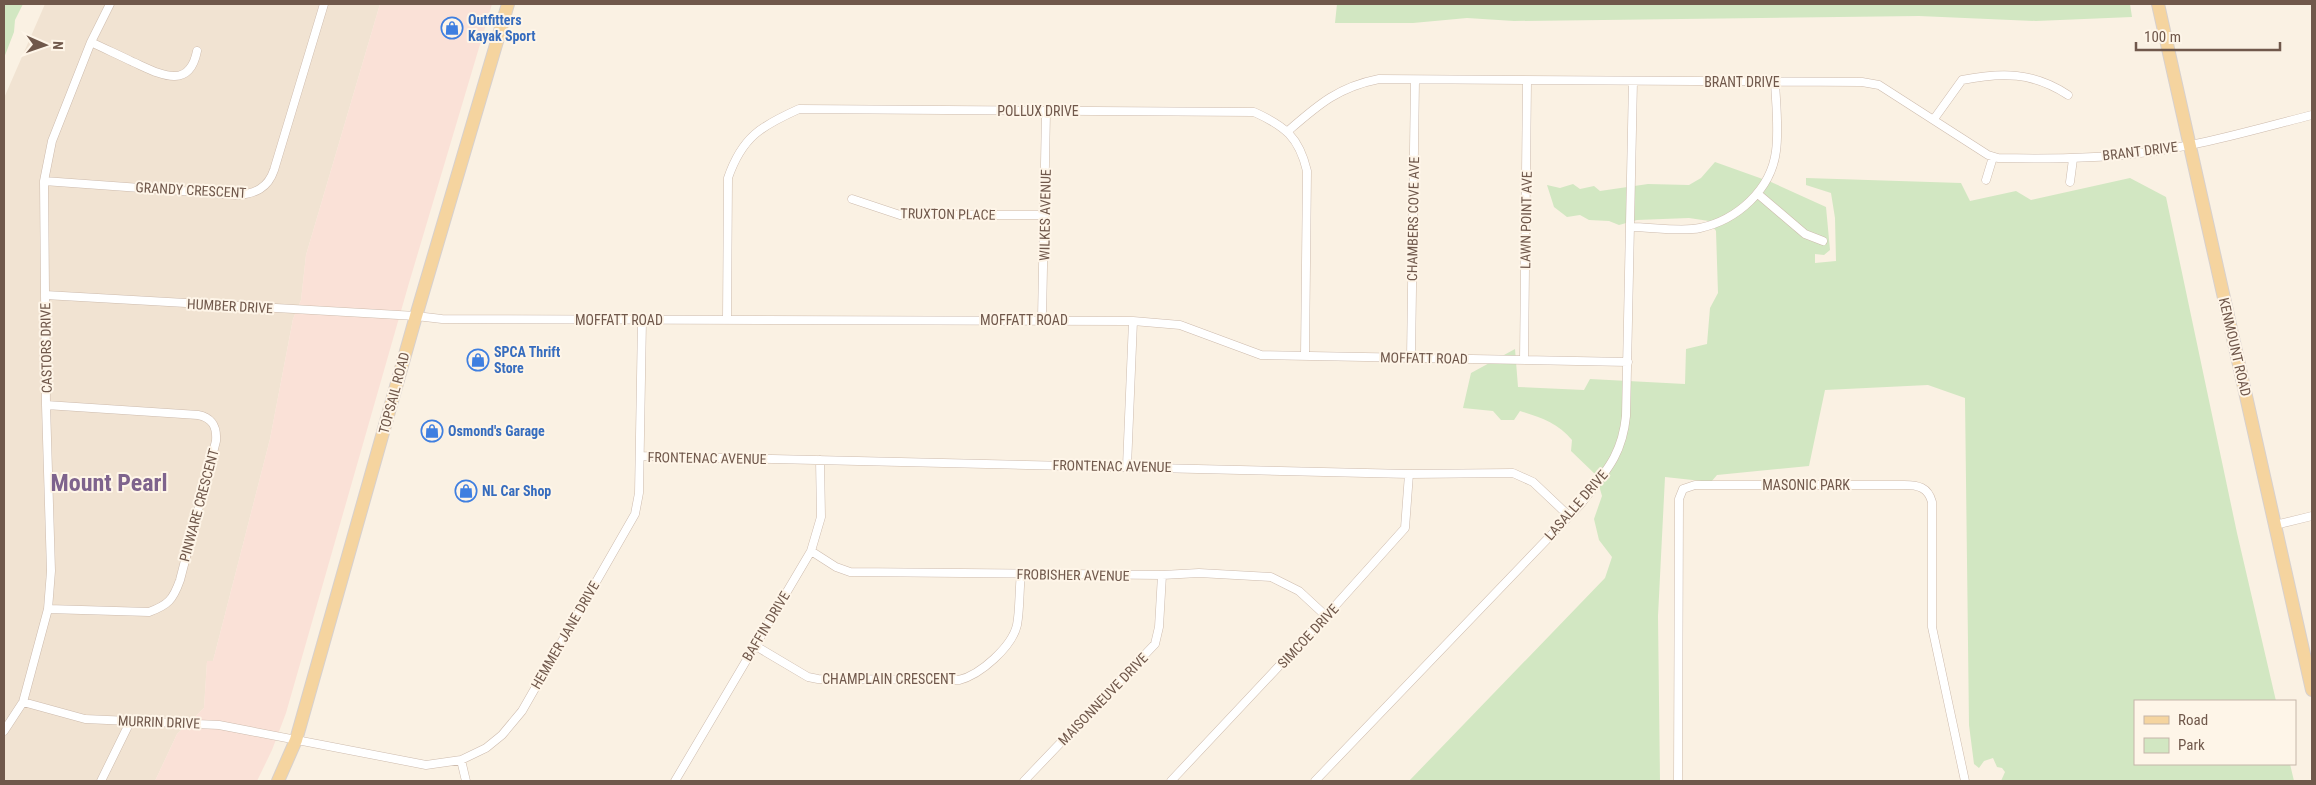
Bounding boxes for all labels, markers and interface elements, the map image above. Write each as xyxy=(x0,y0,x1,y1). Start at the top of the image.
place label: Outfitters Kayak Sport xyxy=(468,12,536,44)
shop icon: Outfitters Kayak Sport xyxy=(440,16,464,40)
north arrow xyxy=(20,20,70,70)
scale bar xyxy=(2136,20,2280,52)
text: 100 m xyxy=(2144,28,2181,46)
text: N xyxy=(50,41,66,50)
street label: BRANT DRIVE xyxy=(1704,74,1780,90)
street label: POLLUX DRIVE xyxy=(997,103,1079,119)
street label: BRANT DRIVE xyxy=(2102,138,2179,164)
street label: CHAMBERS COVE AVE xyxy=(1404,157,1422,281)
street label: WILKES AVENUE xyxy=(1036,169,1054,261)
street label: LAWN POINT AVE xyxy=(1517,171,1535,269)
street label: GRANDY CRESCENT xyxy=(135,179,247,201)
street label: TRUXTON PLACE xyxy=(900,205,996,223)
street label: HUMBER DRIVE xyxy=(187,296,273,316)
street label: KENMOUNT ROAD xyxy=(2216,296,2254,398)
street label: CASTORS DRIVE xyxy=(37,303,55,393)
street label: MOFFATT ROAD xyxy=(575,312,663,328)
street label: MOFFATT ROAD xyxy=(980,312,1068,328)
place label: SPCA Thrift Store xyxy=(494,344,560,376)
shop icon: SPCA Thrift Store xyxy=(466,348,490,372)
street label: MOFFATT ROAD xyxy=(1380,349,1468,367)
street label: TOPSAIL ROAD xyxy=(375,350,413,436)
shop icon: Osmond's Garage xyxy=(420,419,444,443)
place label: Osmond's Garage xyxy=(448,423,545,439)
street label: PINWARE CRESCENT xyxy=(176,447,222,563)
street label: FRONTENAC AVENUE xyxy=(647,449,767,467)
street label: FRONTENAC AVENUE xyxy=(1052,457,1172,475)
street label: LASALLE DRIVE xyxy=(1541,467,1611,543)
district label: Mount Pearl xyxy=(51,469,167,497)
street label: MASONIC PARK xyxy=(1762,477,1850,493)
shop icon: NL Car Shop xyxy=(454,479,478,503)
place label: NL Car Shop xyxy=(482,483,551,499)
street label: FROBISHER AVENUE xyxy=(1016,566,1130,584)
street label: HEMMER JANE DRIVE xyxy=(528,578,602,692)
street label: BAFFIN DRIVE xyxy=(739,588,793,664)
street label: SIMCOE DRIVE xyxy=(1274,601,1342,671)
street label: MAISONNEUVE DRIVE xyxy=(1055,650,1151,748)
street label: CHAMPLAIN CRESCENT xyxy=(822,671,956,687)
legend xyxy=(2134,700,2296,765)
text: Road xyxy=(2178,711,2208,729)
street label: MURRIN DRIVE xyxy=(118,713,200,731)
text: Park xyxy=(2178,736,2205,754)

